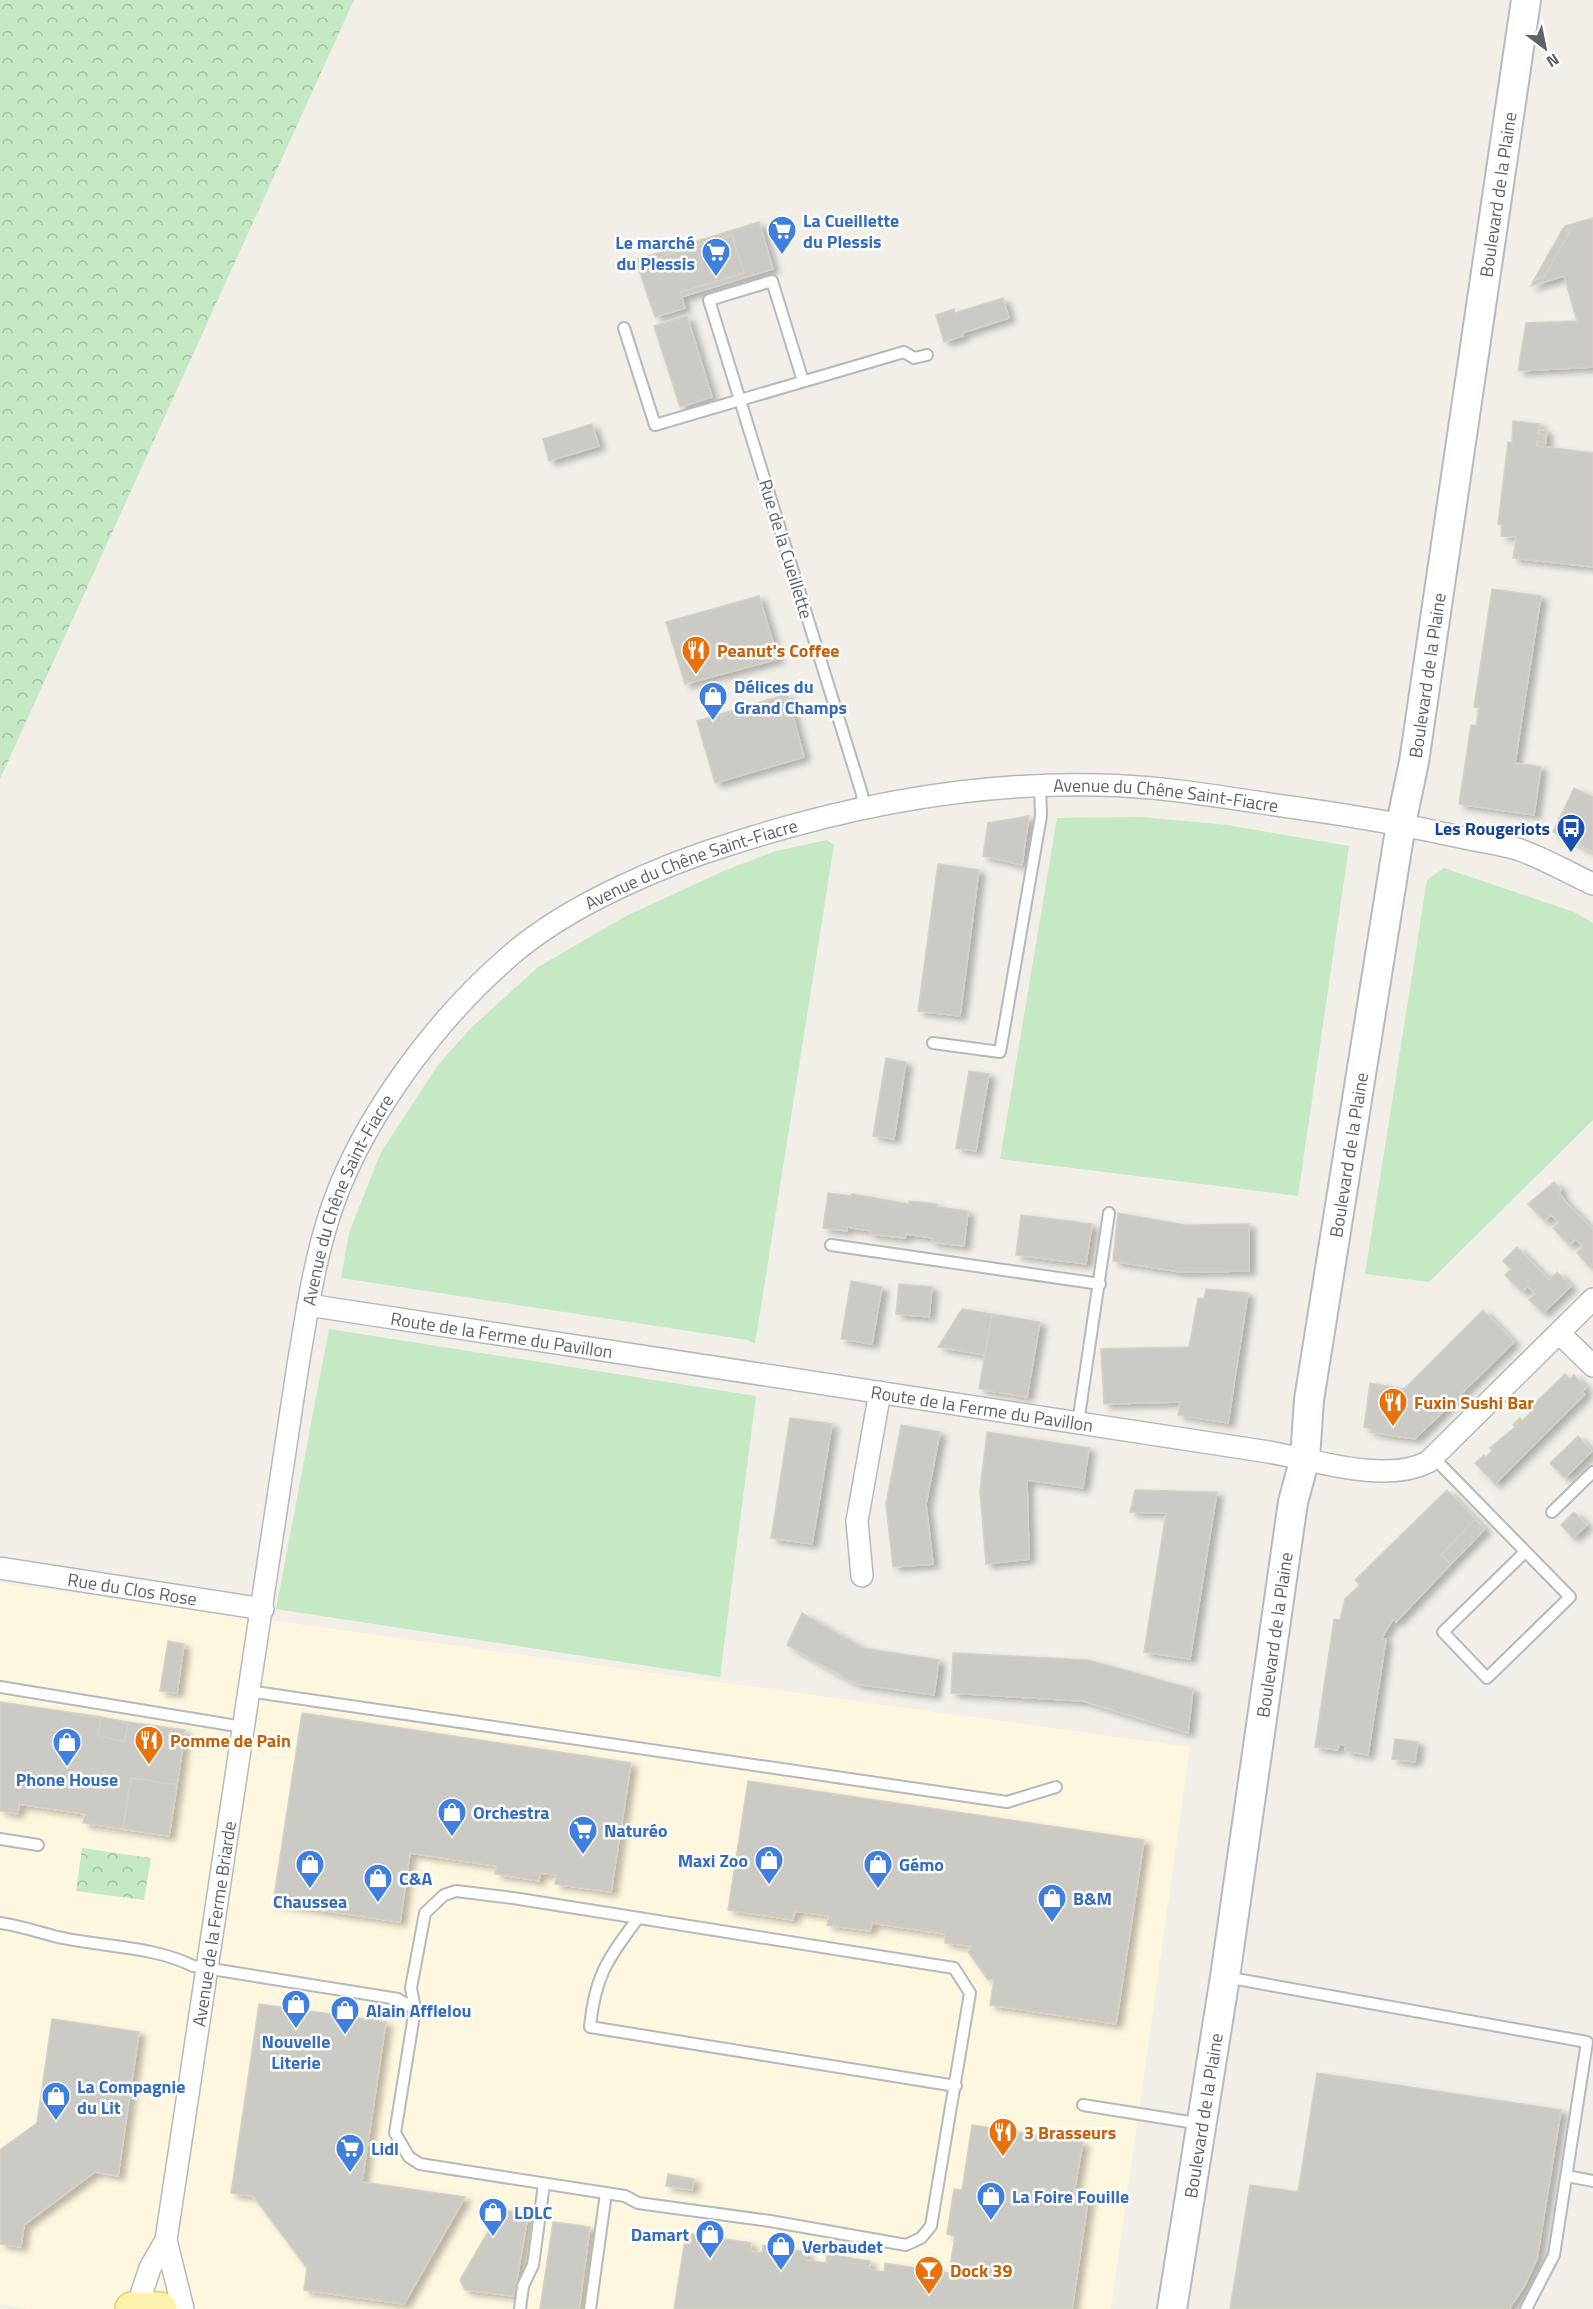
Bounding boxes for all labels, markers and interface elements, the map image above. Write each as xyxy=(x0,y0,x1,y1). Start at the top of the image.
north arrow xyxy=(1515,18,1575,78)
text: N xyxy=(1542,48,1564,74)
street label: Boulevard de la Plaine xyxy=(1472,110,1523,279)
place label: La Cueillette du Plessis xyxy=(803,207,899,255)
supermarket icon: La Cueillette du Plessis xyxy=(766,214,798,256)
place label: Le marché du Plessis xyxy=(615,229,695,277)
supermarket icon: Le marché du Plessis xyxy=(700,236,732,278)
street label: Rue de la Cueillette xyxy=(752,476,820,622)
street label: Boulevard de la Plaine xyxy=(1401,591,1452,760)
restaurant icon: Peanut's Coffee xyxy=(680,634,712,676)
place label: Peanut's Coffee xyxy=(717,637,840,664)
place label: Délices du Grand Champs xyxy=(734,673,847,721)
shop icon: Délices du Grand Champs xyxy=(697,680,729,722)
street label: Avenue du Chêne Saint-Fiacre xyxy=(1053,771,1280,819)
street label: Avenue du Chêne Saint-Fiacre xyxy=(580,811,801,916)
bus stop icon: Les Rougeriots xyxy=(1555,812,1587,854)
place label: Les Rougeriots xyxy=(1435,815,1550,842)
street label: Boulevard de la Plaine xyxy=(1322,1070,1375,1239)
street label: Avenue du Chêne Saint-Fiacre xyxy=(295,1088,400,1308)
street label: Route de la Ferme du Pavillon xyxy=(389,1304,615,1365)
street label: Route de la Ferme du Pavillon xyxy=(869,1378,1095,1438)
restaurant icon: Fuxin Sushi Bar xyxy=(1377,1386,1409,1428)
place label: Fuxin Sushi Bar xyxy=(1414,1389,1534,1416)
street label: Boulevard de la Plaine xyxy=(1249,1550,1299,1719)
street label: Rue du Clos Rose xyxy=(66,1565,199,1612)
restaurant icon: Pomme de Pain xyxy=(133,1724,165,1766)
shop icon: Phone House xyxy=(51,1726,83,1768)
place label: Pomme de Pain xyxy=(170,1727,291,1754)
place label: Phone House xyxy=(16,1766,118,1793)
shop icon: Orchestra xyxy=(436,1796,468,1838)
place label: Orchestra xyxy=(473,1799,550,1826)
supermarket icon: Naturéo xyxy=(567,1814,599,1856)
place label: Naturéo xyxy=(604,1817,668,1844)
street label: Avenue de la Ferme Briarde xyxy=(185,1819,243,2029)
shop icon: Maxi Zoo xyxy=(753,1844,785,1886)
place label: Maxi Zoo xyxy=(678,1847,748,1874)
shop icon: Chaussea xyxy=(294,1848,326,1890)
shop icon: Gémo xyxy=(862,1848,894,1890)
place label: Gémo xyxy=(899,1851,944,1878)
shop icon: C&A xyxy=(362,1862,394,1904)
place label: C&A xyxy=(399,1865,432,1892)
shop icon: B&M xyxy=(1036,1882,1068,1924)
place label: B&M xyxy=(1073,1885,1112,1912)
place label: Chaussea xyxy=(273,1888,347,1915)
shop icon: Nouvelle Literie xyxy=(280,1988,312,2030)
shop icon: Alain Afflelou xyxy=(329,1994,361,2036)
place label: Alain Afflelou xyxy=(366,1997,471,2024)
place label: Nouvelle Literie xyxy=(262,2028,330,2076)
street label: Boulevard de la Plaine xyxy=(1176,2031,1229,2200)
place label: La Compagnie du Lit xyxy=(77,2073,185,2121)
shop icon: La Compagnie du Lit xyxy=(40,2080,72,2122)
restaurant icon: 3 Brasseurs xyxy=(987,2116,1019,2158)
place label: 3 Brasseurs xyxy=(1024,2119,1116,2146)
supermarket icon: Lidl xyxy=(334,2132,366,2174)
place label: Lidl xyxy=(371,2135,399,2162)
shop icon: La Foire Fouille xyxy=(975,2180,1007,2222)
place label: La Foire Fouille xyxy=(1012,2183,1129,2210)
shop icon: LDLC xyxy=(477,2196,509,2238)
place label: LDLC xyxy=(514,2199,552,2226)
shop icon: Damart xyxy=(694,2218,726,2260)
place label: Damart xyxy=(631,2221,689,2248)
shop icon: Verbaudet xyxy=(765,2230,797,2272)
place label: Verbaudet xyxy=(802,2233,883,2260)
bar icon: Dock 39 xyxy=(913,2254,945,2296)
place label: Dock 39 xyxy=(950,2257,1012,2284)

